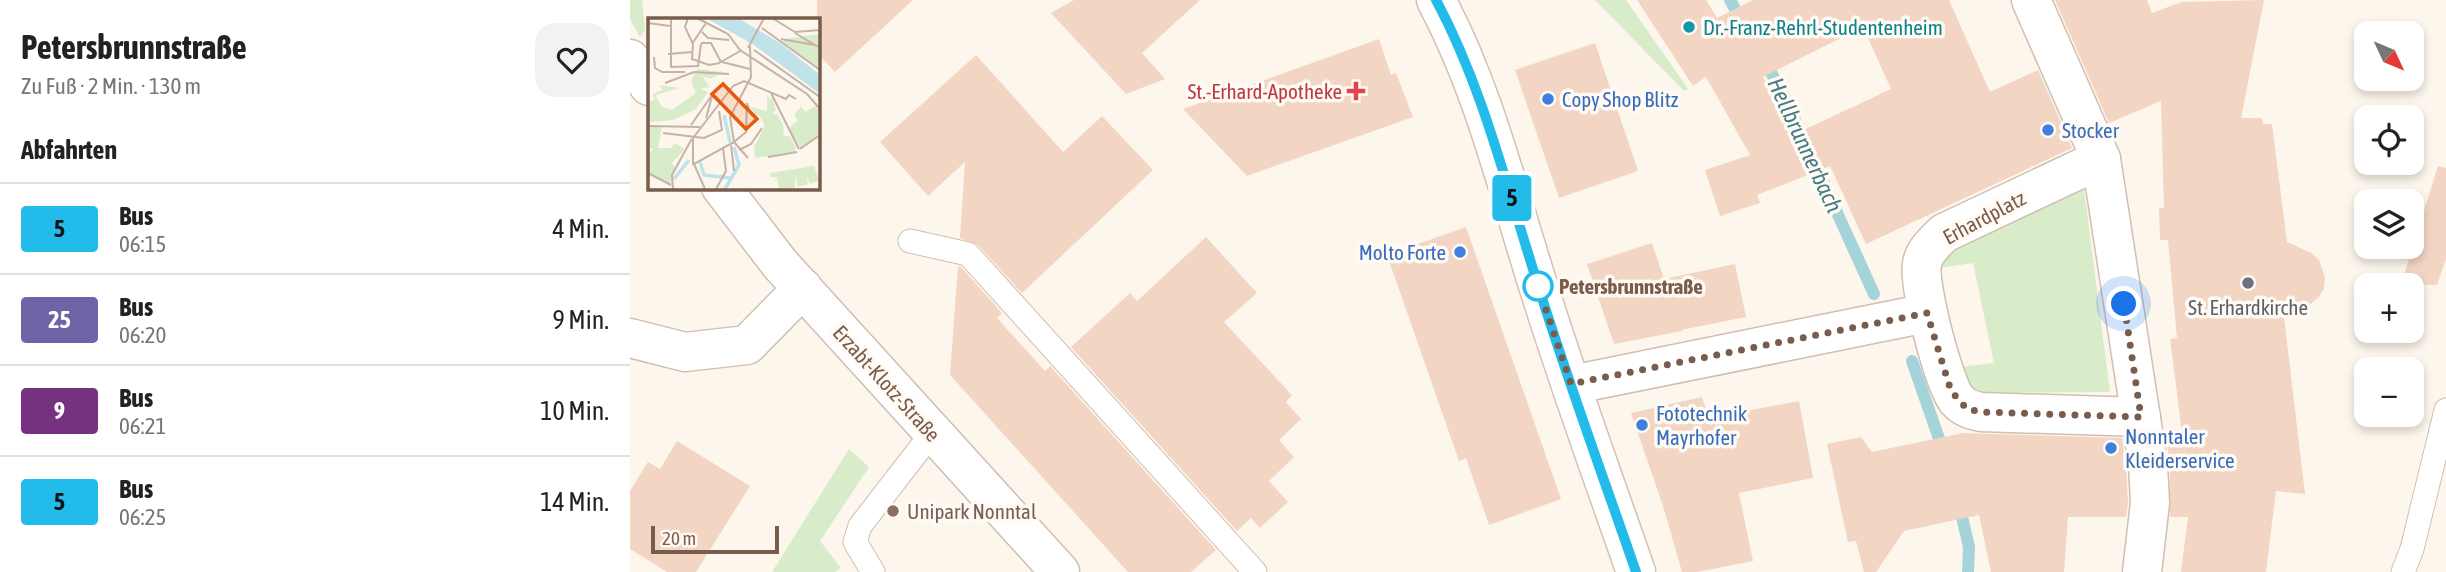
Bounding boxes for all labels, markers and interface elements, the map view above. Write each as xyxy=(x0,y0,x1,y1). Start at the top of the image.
place label: Dr.-Franz-Rehrl-Studentenheim xyxy=(1703,15,1943,39)
inset map xyxy=(648,18,819,189)
marker: Dr.-Franz-Rehrl-Studentenheim xyxy=(1681,19,1697,35)
north arrow xyxy=(2354,21,2424,91)
map controls xyxy=(2354,21,2424,427)
button: heart xyxy=(535,23,609,97)
text: Petersbrunnstraße xyxy=(21,28,247,66)
text: Zu Fuß · 2 Min. · 130 m xyxy=(21,73,201,99)
water label: Hellbrunnerbach xyxy=(1762,74,1848,216)
place label: St.-Erhard-Apotheke xyxy=(1187,79,1342,103)
marker: St.-Erhard-Apotheke xyxy=(1348,83,1364,99)
place label: Copy Shop Blitz xyxy=(1562,87,1679,111)
marker: Copy Shop Blitz xyxy=(1540,91,1556,107)
button: locate xyxy=(2354,105,2424,175)
place label: Stocker xyxy=(2062,118,2120,142)
marker: Stocker xyxy=(2040,122,2056,138)
text: Abfahrten xyxy=(21,135,117,165)
line badge: 5 xyxy=(1489,175,1535,221)
text: 5 xyxy=(1506,184,1518,211)
street label: Erhardplatz xyxy=(1939,185,2030,249)
button: layers xyxy=(2354,189,2424,259)
text: Bus xyxy=(119,201,153,231)
text: 4 Min. xyxy=(553,214,609,244)
text: 5 xyxy=(54,215,65,242)
text: 06:15 xyxy=(119,231,166,257)
place label: Molto Forte xyxy=(1359,240,1446,264)
marker: Molto Forte xyxy=(1452,244,1468,260)
marker: Petersbrunnstraße xyxy=(1523,271,1553,301)
button: + xyxy=(2354,273,2424,343)
place label: Petersbrunnstraße xyxy=(1559,274,1703,298)
marker: St. Erhardkirche xyxy=(2240,275,2256,291)
your location xyxy=(2106,286,2141,321)
text: Bus xyxy=(119,292,153,322)
place label: St. Erhardkirche xyxy=(2188,295,2308,319)
text: 9 Min. xyxy=(553,305,609,335)
text: 25 xyxy=(48,306,71,333)
street label: Erzabt-Klotz-Straße xyxy=(829,320,945,446)
text: 06:20 xyxy=(119,322,166,348)
button: − xyxy=(2354,357,2424,427)
text: Bus xyxy=(119,383,153,413)
text: 10 Min. xyxy=(540,396,609,426)
text: 9 xyxy=(54,397,65,424)
place label: Fototechnik Mayrhofer xyxy=(1656,401,1747,449)
text: 06:21 xyxy=(119,413,166,439)
marker: Fototechnik Mayrhofer xyxy=(1634,417,1650,433)
place label: Nonntaler Kleiderservice xyxy=(2125,424,2235,472)
marker: Nonntaler Kleiderservice xyxy=(2103,440,2119,456)
text: Bus xyxy=(119,474,153,504)
text: 14 Min. xyxy=(540,487,609,517)
text: 5 xyxy=(54,488,65,515)
place label: Unipark Nonntal xyxy=(907,499,1037,523)
marker: Unipark Nonntal xyxy=(885,503,901,519)
text: 06:25 xyxy=(119,504,166,530)
scale bar xyxy=(651,523,779,555)
text: 20 m xyxy=(662,527,696,549)

